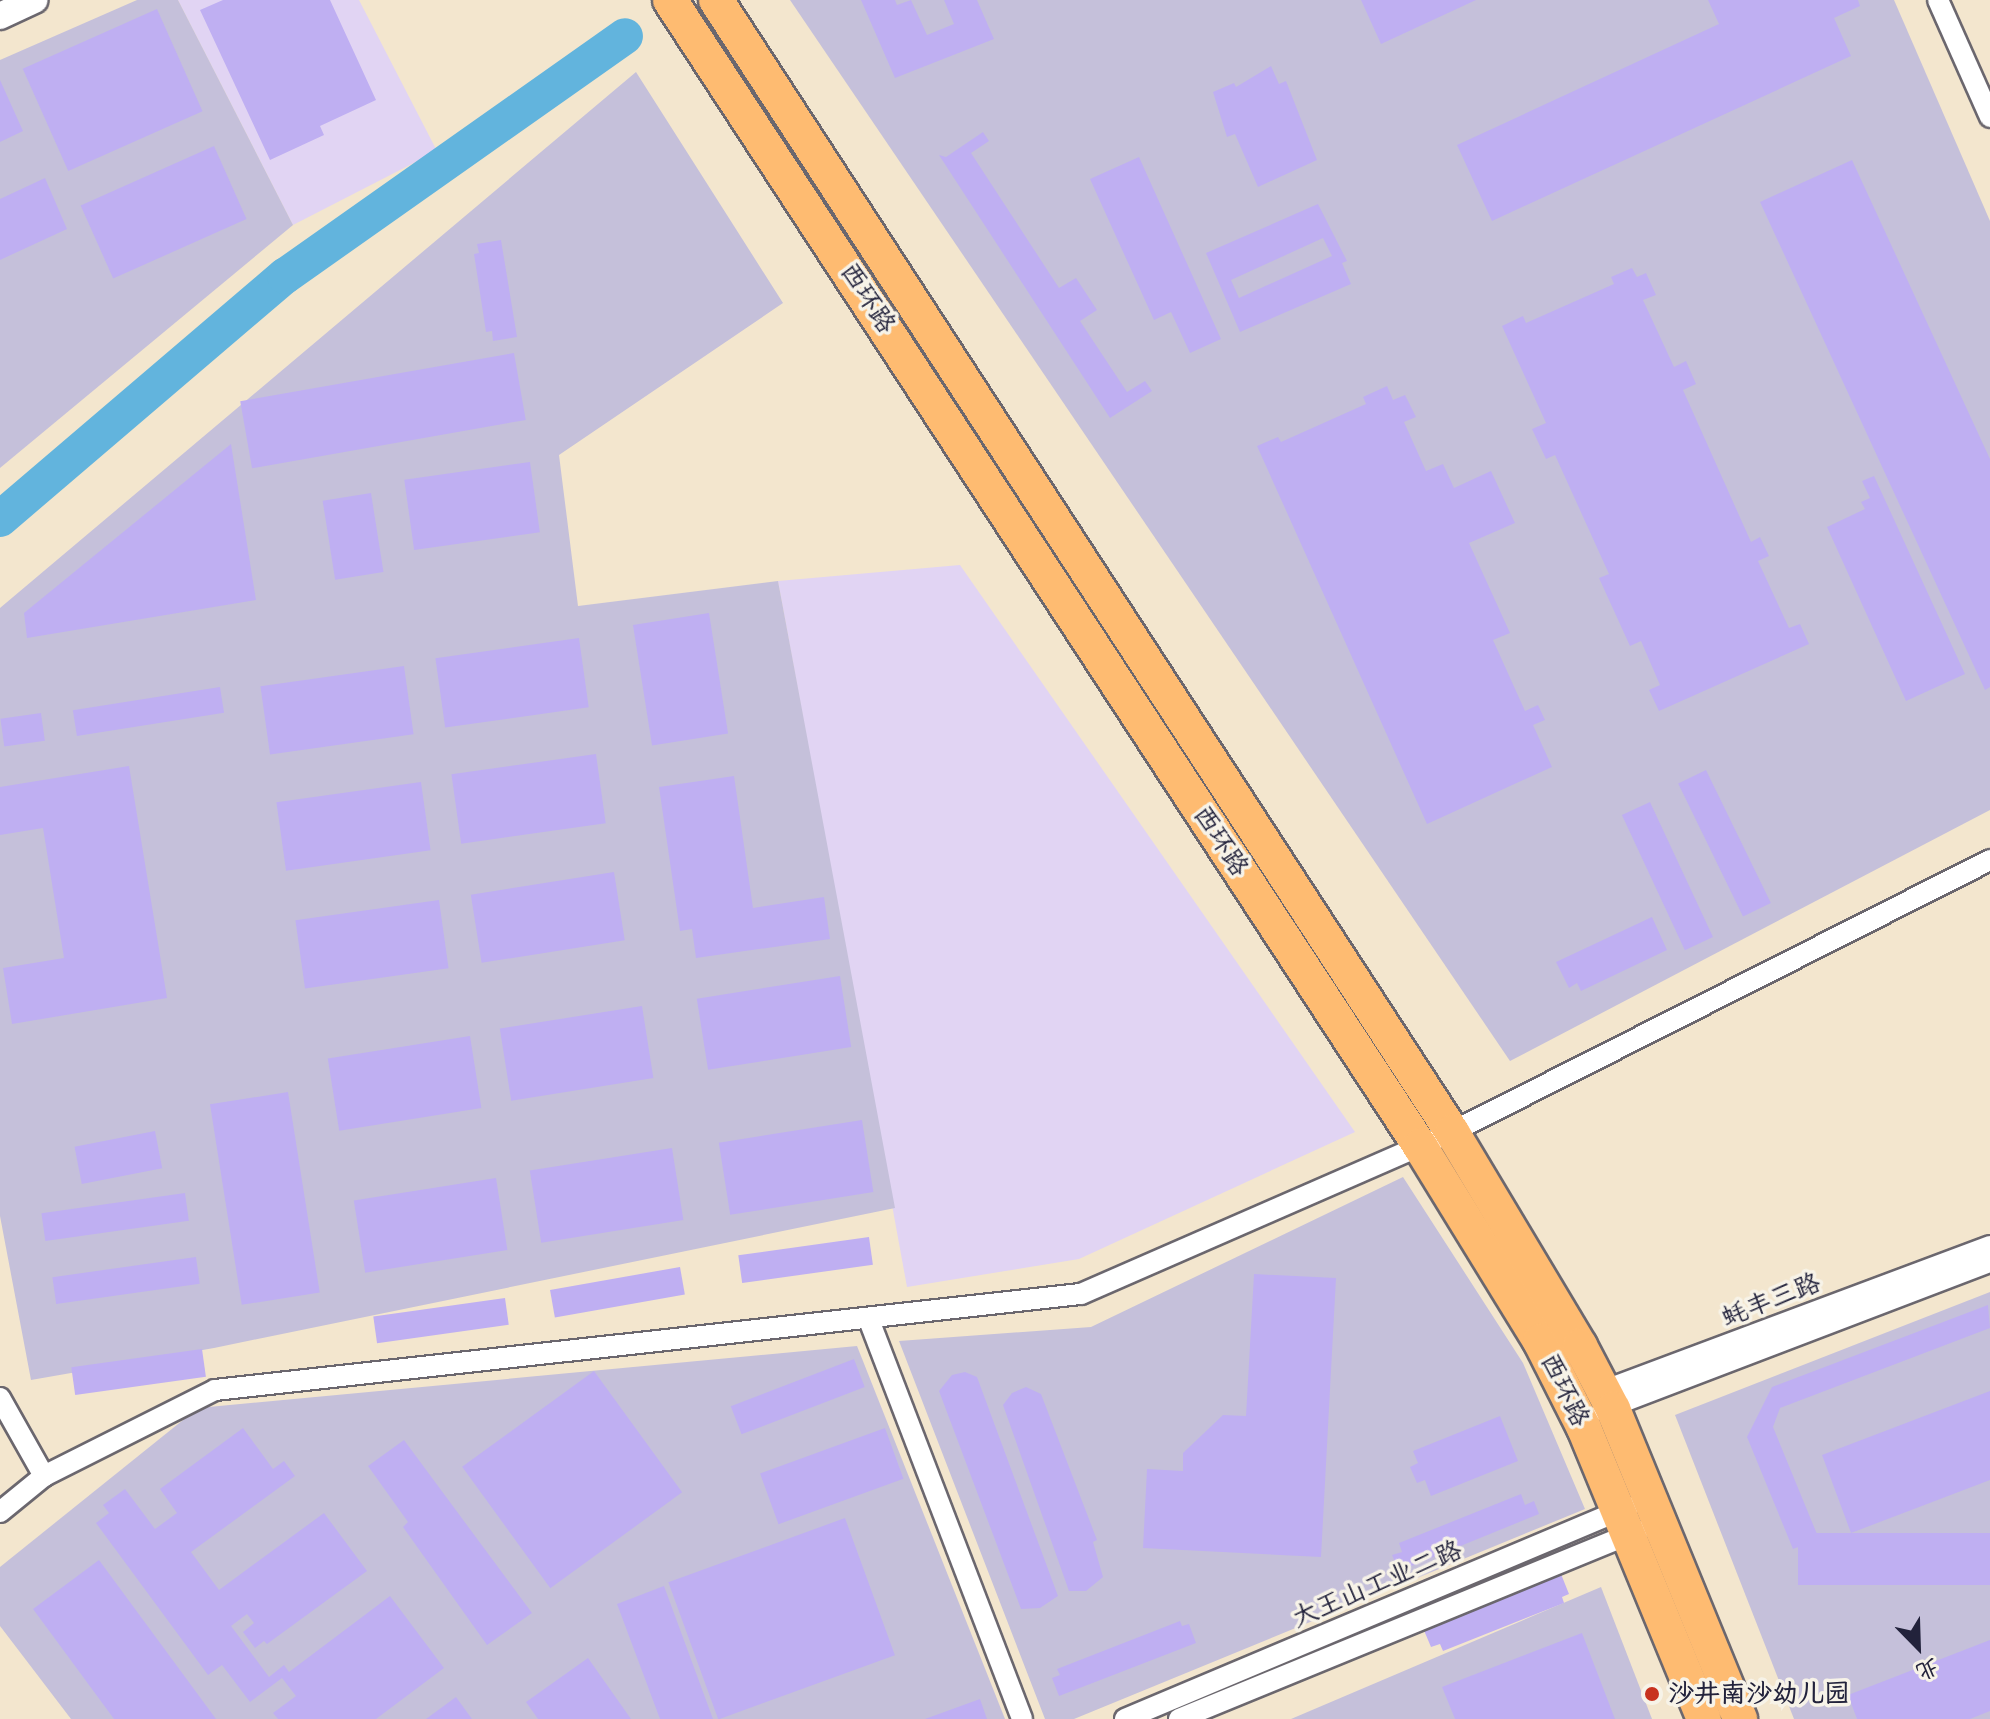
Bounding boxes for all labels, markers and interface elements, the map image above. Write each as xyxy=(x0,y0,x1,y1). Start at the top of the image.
street label: 西环路 xyxy=(834,257,902,339)
street label: 西环路 xyxy=(1187,800,1255,882)
street label: 蚝丰三路 xyxy=(1717,1267,1825,1333)
street label: 西环路 xyxy=(1534,1348,1596,1432)
street label: 大王山工业二路 xyxy=(1287,1534,1467,1634)
north arrow xyxy=(1878,1607,1958,1687)
text: 北 xyxy=(1910,1647,1945,1692)
place label: 沙井南沙幼儿园 xyxy=(1668,1678,1850,1710)
marker: 沙井南沙幼儿园 xyxy=(1643,1685,1661,1703)

